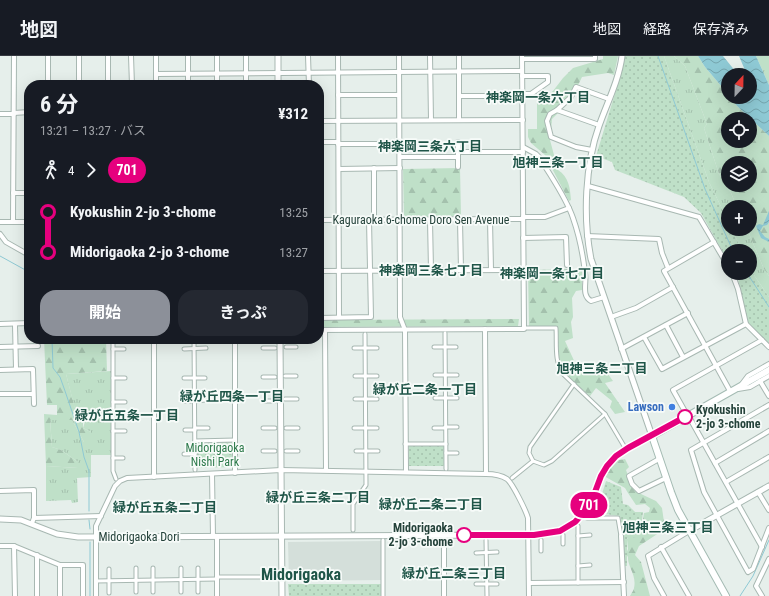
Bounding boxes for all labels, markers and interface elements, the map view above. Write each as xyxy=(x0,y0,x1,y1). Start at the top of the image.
text: 地図 xyxy=(20,18,58,41)
text: 地図 xyxy=(593,21,621,37)
text: 経路 xyxy=(643,21,671,37)
text: 保存済み xyxy=(693,21,749,37)
north arrow xyxy=(721,68,757,104)
map controls xyxy=(721,68,757,280)
district label: 神楽岡一条六丁目 xyxy=(486,90,590,105)
text: 6 分 xyxy=(40,92,78,117)
text: ¥312 xyxy=(278,105,308,123)
button: locate xyxy=(721,112,757,148)
text: 13:21 – 13:27 · バス xyxy=(40,123,146,138)
district label: 神楽岡三条六丁目 xyxy=(378,139,482,154)
district label: 旭神三条一丁目 xyxy=(512,155,604,170)
button: layers xyxy=(721,156,757,192)
icon: walk xyxy=(40,159,62,181)
icon: forward xyxy=(80,159,102,181)
text: 701 xyxy=(116,162,138,178)
text: 4 xyxy=(68,163,74,178)
button: + xyxy=(721,200,757,236)
text: Kyokushin 2-jo 3-chome xyxy=(70,203,216,221)
text: 13:25 xyxy=(279,205,308,220)
street label: Kaguraoka 6-chome Doro Sen Avenue xyxy=(333,213,510,227)
text: Midorigaoka 2-jo 3-chome xyxy=(70,243,229,261)
button: − xyxy=(721,244,757,280)
text: 13:27 xyxy=(279,245,308,260)
district label: 神楽岡三条七丁目 xyxy=(379,263,483,278)
district label: 神楽岡一条七丁目 xyxy=(500,266,604,281)
button: 開始 xyxy=(40,290,170,336)
button: きっぷ xyxy=(178,290,308,336)
district label: 旭神三条二丁目 xyxy=(556,361,648,376)
district label: 緑が丘二条一丁目 xyxy=(372,382,477,397)
district label: 緑が丘四条一丁目 xyxy=(179,389,284,404)
place label: Lawson xyxy=(628,400,664,414)
marker: Lawson xyxy=(667,402,677,412)
place label: Kyokushin 2-jo 3-chome xyxy=(696,403,761,431)
district label: 緑が丘五条一丁目 xyxy=(74,408,179,423)
marker: Kyokushin 2-jo 3-chome xyxy=(677,409,693,425)
park label: Midorigaoka Nishi Park xyxy=(185,441,245,469)
district label: 緑が丘三条二丁目 xyxy=(265,490,370,505)
line badge: 701 xyxy=(566,492,612,518)
district label: 緑が丘二条二丁目 xyxy=(378,497,483,512)
text: 701 xyxy=(578,497,600,513)
district label: 緑が丘五条二丁目 xyxy=(112,500,217,515)
district label: 旭神三条三丁目 xyxy=(622,520,714,535)
place label: Midorigaoka 2-jo 3-chome xyxy=(388,521,453,549)
marker: Midorigaoka 2-jo 3-chome xyxy=(456,527,472,543)
street label: Midorigaoka Dori xyxy=(98,530,180,544)
district label: Midorigaoka xyxy=(261,565,342,584)
district label: 緑が丘二条三丁目 xyxy=(401,566,506,581)

